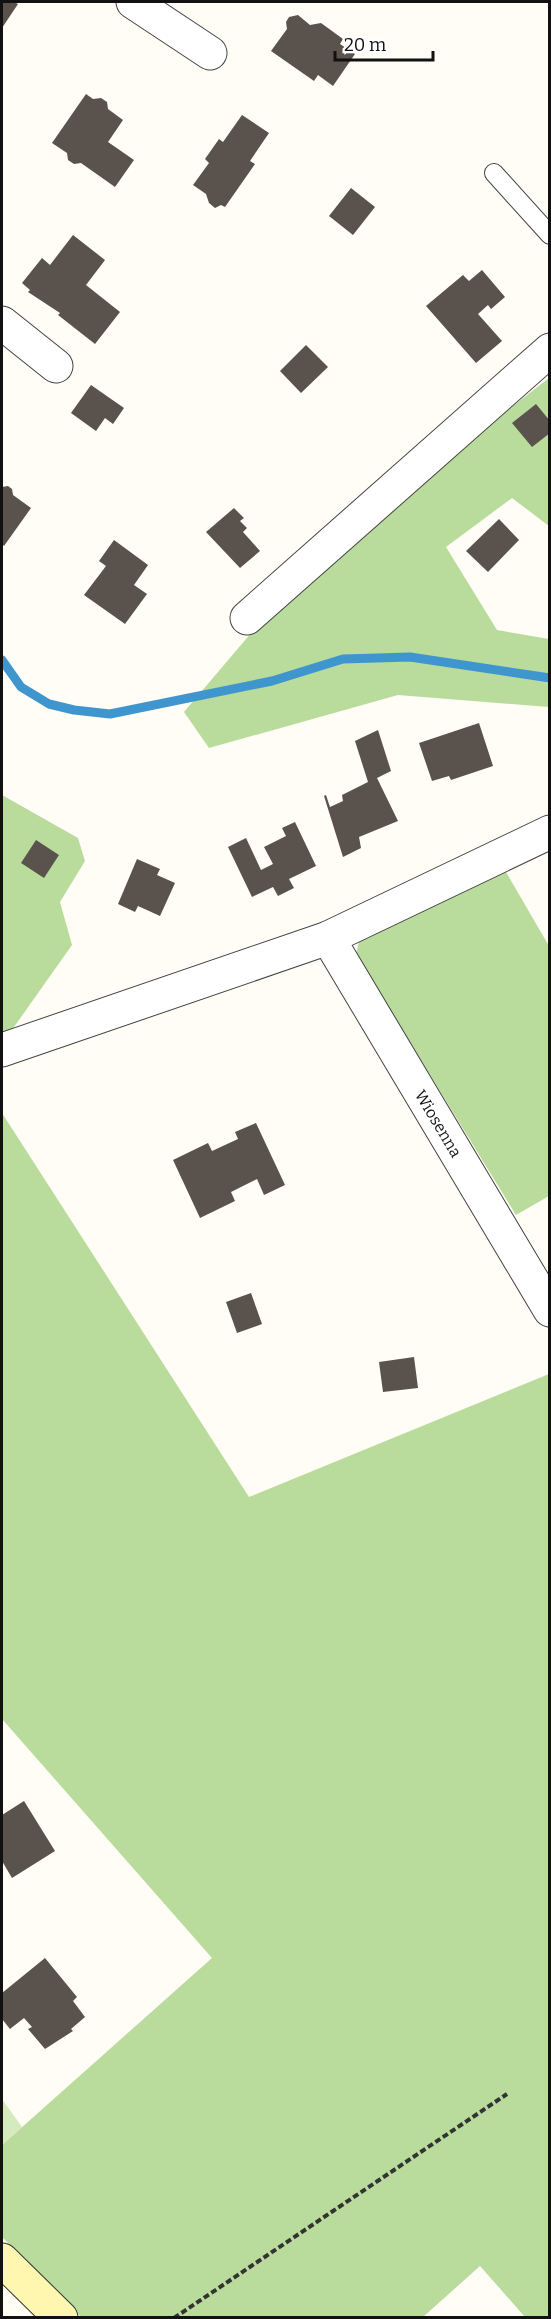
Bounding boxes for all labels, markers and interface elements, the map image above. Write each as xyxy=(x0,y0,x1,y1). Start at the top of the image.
scale bar xyxy=(335,24,432,62)
text: 20 m xyxy=(344,34,386,56)
street label: Wiosenna xyxy=(411,1087,466,1161)

